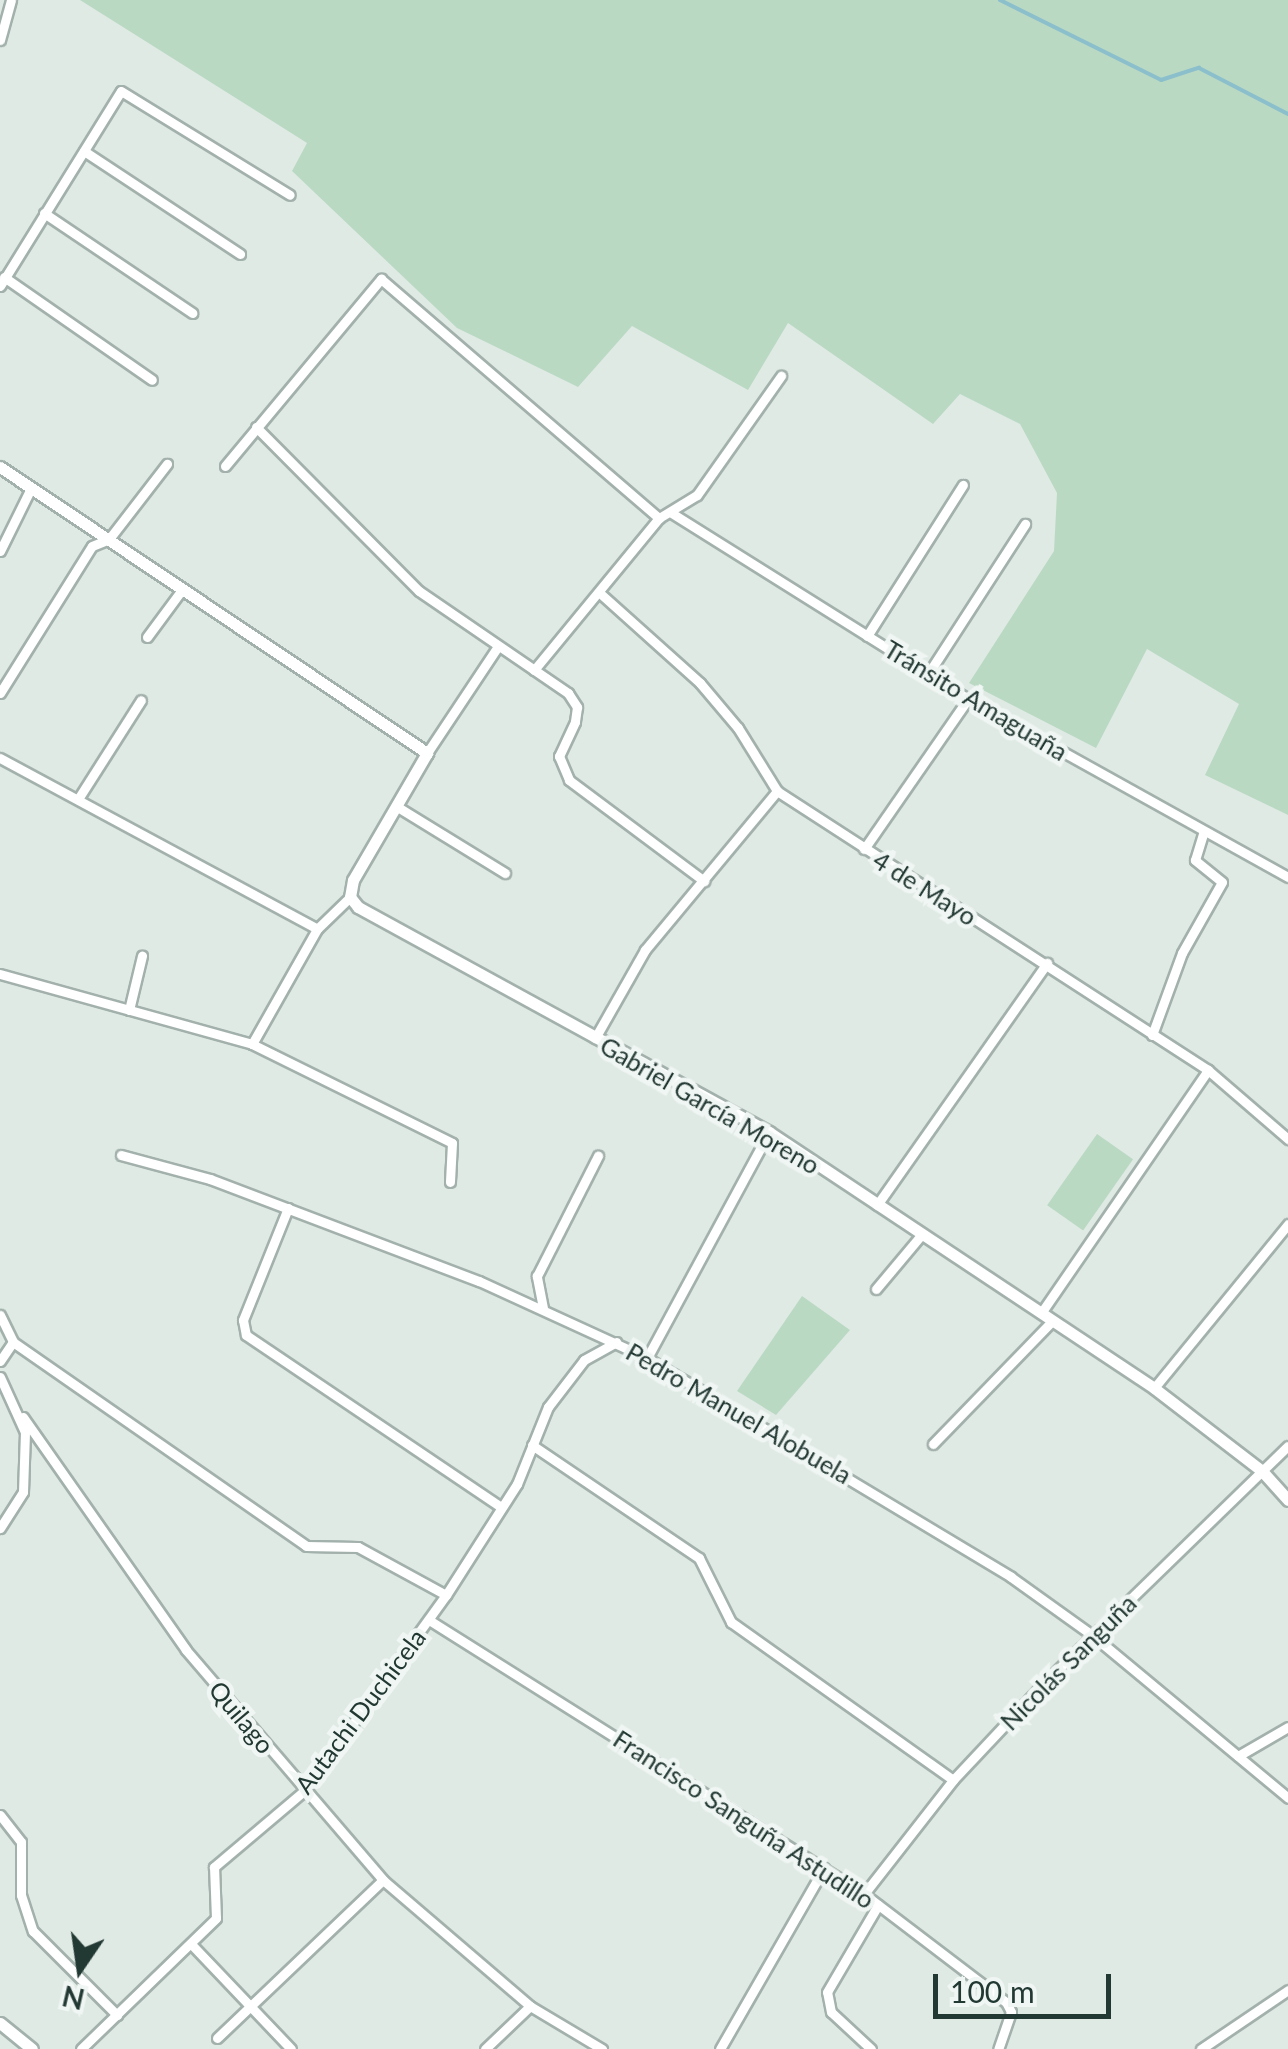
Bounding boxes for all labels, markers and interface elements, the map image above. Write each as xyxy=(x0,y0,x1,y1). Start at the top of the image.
street label: Tránsito Amaguaña xyxy=(879,633,1073,767)
street label: 4 de Mayo xyxy=(868,844,982,932)
street label: Gabriel García Moreno xyxy=(595,1030,825,1180)
street label: Pedro Manuel Alobuela xyxy=(621,1336,857,1490)
street label: Nicolás Sanguña xyxy=(994,1588,1142,1736)
street label: Autachi Duchicela xyxy=(288,1623,432,1799)
street label: Quilago xyxy=(203,1675,281,1759)
street label: Francisco Sanguña Astudillo xyxy=(608,1723,880,1915)
north arrow xyxy=(30,1919,130,2019)
scale bar xyxy=(938,1954,1116,2016)
text: 100 m xyxy=(950,1973,1035,2009)
text: N xyxy=(59,1979,88,2017)

